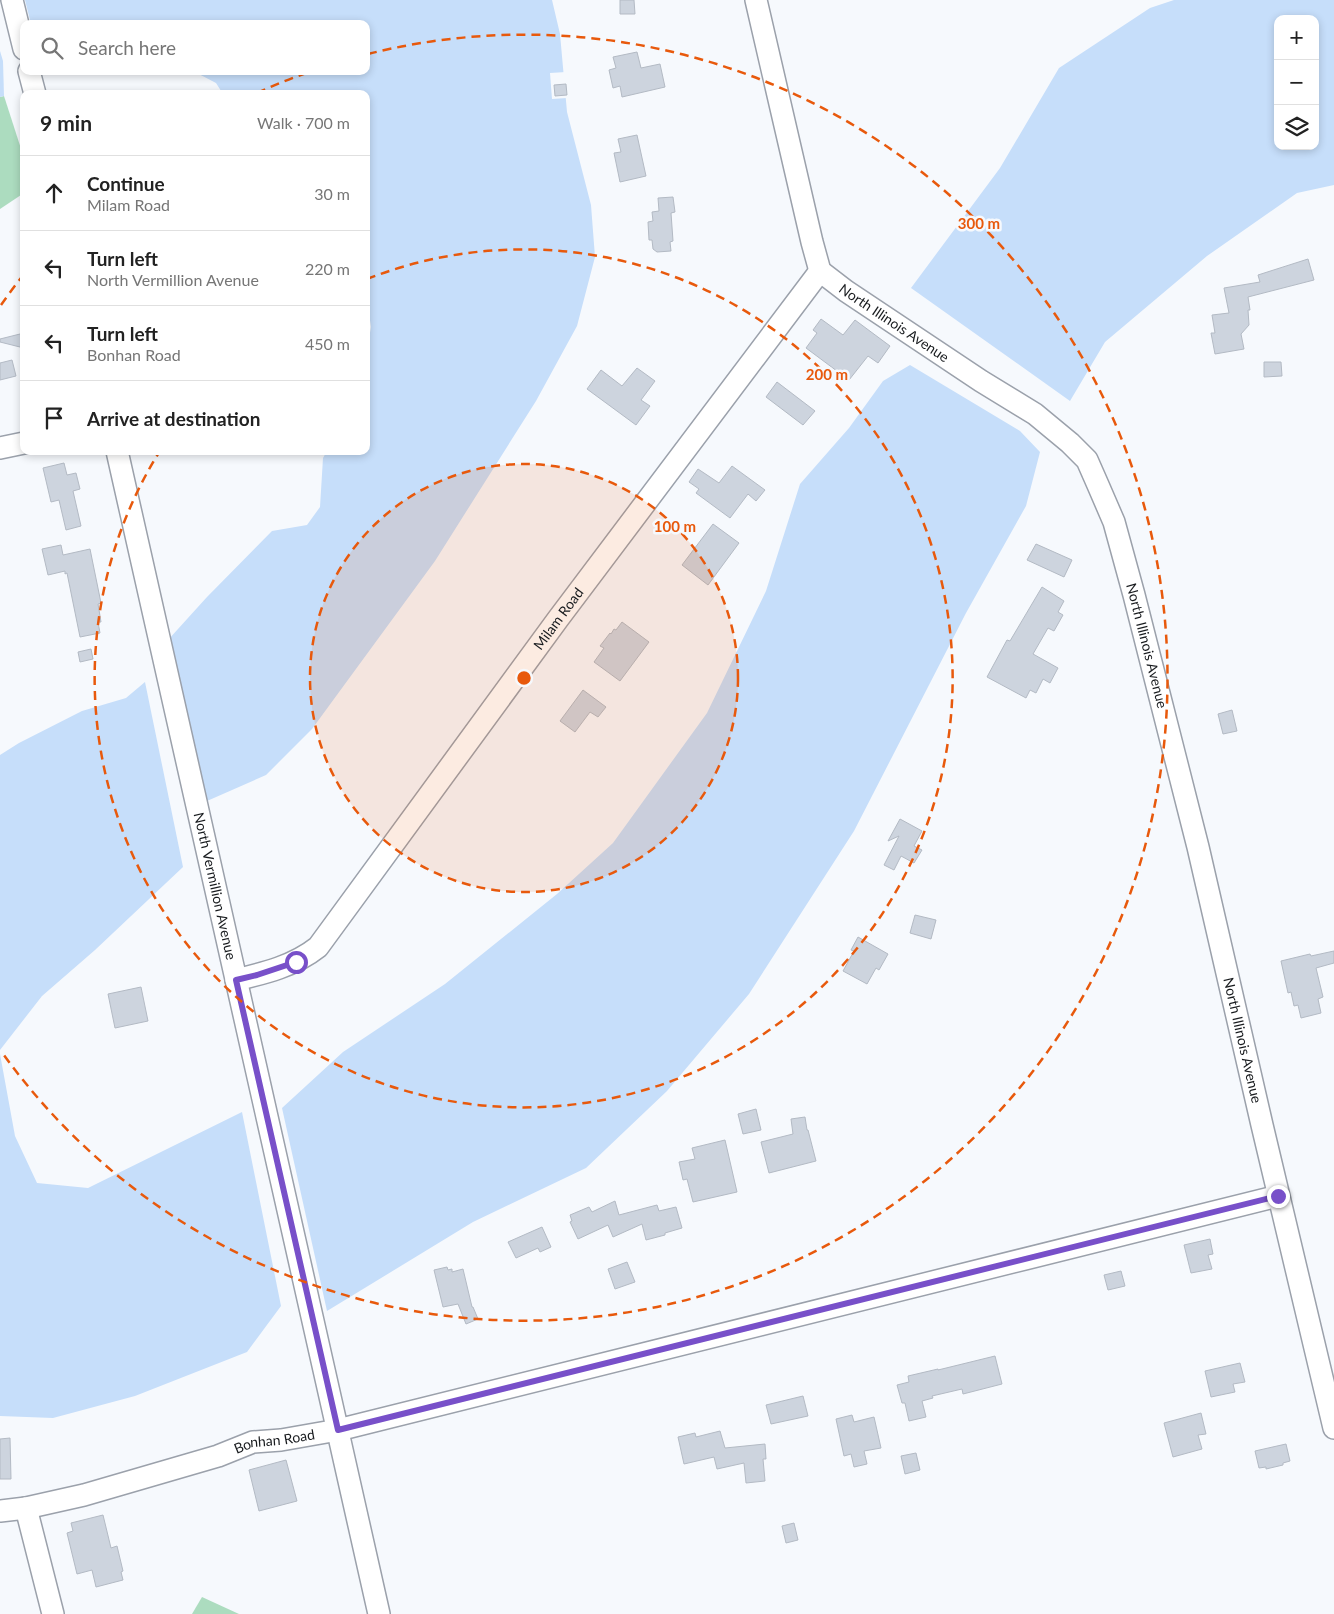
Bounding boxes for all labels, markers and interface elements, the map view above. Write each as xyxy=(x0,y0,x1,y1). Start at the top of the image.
map controls xyxy=(1274,15,1319,150)
button: + xyxy=(1274,15,1319,60)
search box xyxy=(20,20,370,75)
icon: search xyxy=(38,34,66,62)
text: Search here xyxy=(78,36,176,59)
button: − xyxy=(1274,60,1319,105)
button: layers xyxy=(1274,105,1319,150)
text: 9 min xyxy=(40,110,92,135)
text: Walk · 700 m xyxy=(257,113,350,132)
text: Continue xyxy=(87,172,165,195)
icon: ahead xyxy=(40,179,68,207)
text: 30 m xyxy=(314,184,350,203)
text: Milam Road xyxy=(87,195,170,214)
text: 300 m xyxy=(958,214,1000,232)
text: Turn left xyxy=(87,247,158,270)
icon: left xyxy=(40,254,68,282)
text: 220 m xyxy=(305,259,350,278)
text: North Vermillion Avenue xyxy=(87,270,259,289)
street label: North Illinois Avenue xyxy=(836,280,952,365)
text: Turn left xyxy=(87,322,158,345)
icon: left xyxy=(40,329,68,357)
text: 450 m xyxy=(305,334,350,353)
text: Bonhan Road xyxy=(87,345,181,364)
text: 200 m xyxy=(806,365,848,383)
icon: arrive xyxy=(40,404,68,432)
text: Arrive at destination xyxy=(87,407,260,430)
text: 100 m xyxy=(654,517,696,535)
street label: North Illinois Avenue xyxy=(1123,581,1171,710)
street label: Milam Road xyxy=(530,584,587,653)
centre of rings xyxy=(515,669,533,687)
street label: North Vermillion Avenue xyxy=(191,811,240,961)
route start xyxy=(285,951,308,974)
street label: North Illinois Avenue xyxy=(1220,976,1266,1105)
route end xyxy=(1267,1185,1290,1208)
street label: Bonhan Road xyxy=(231,1425,316,1457)

